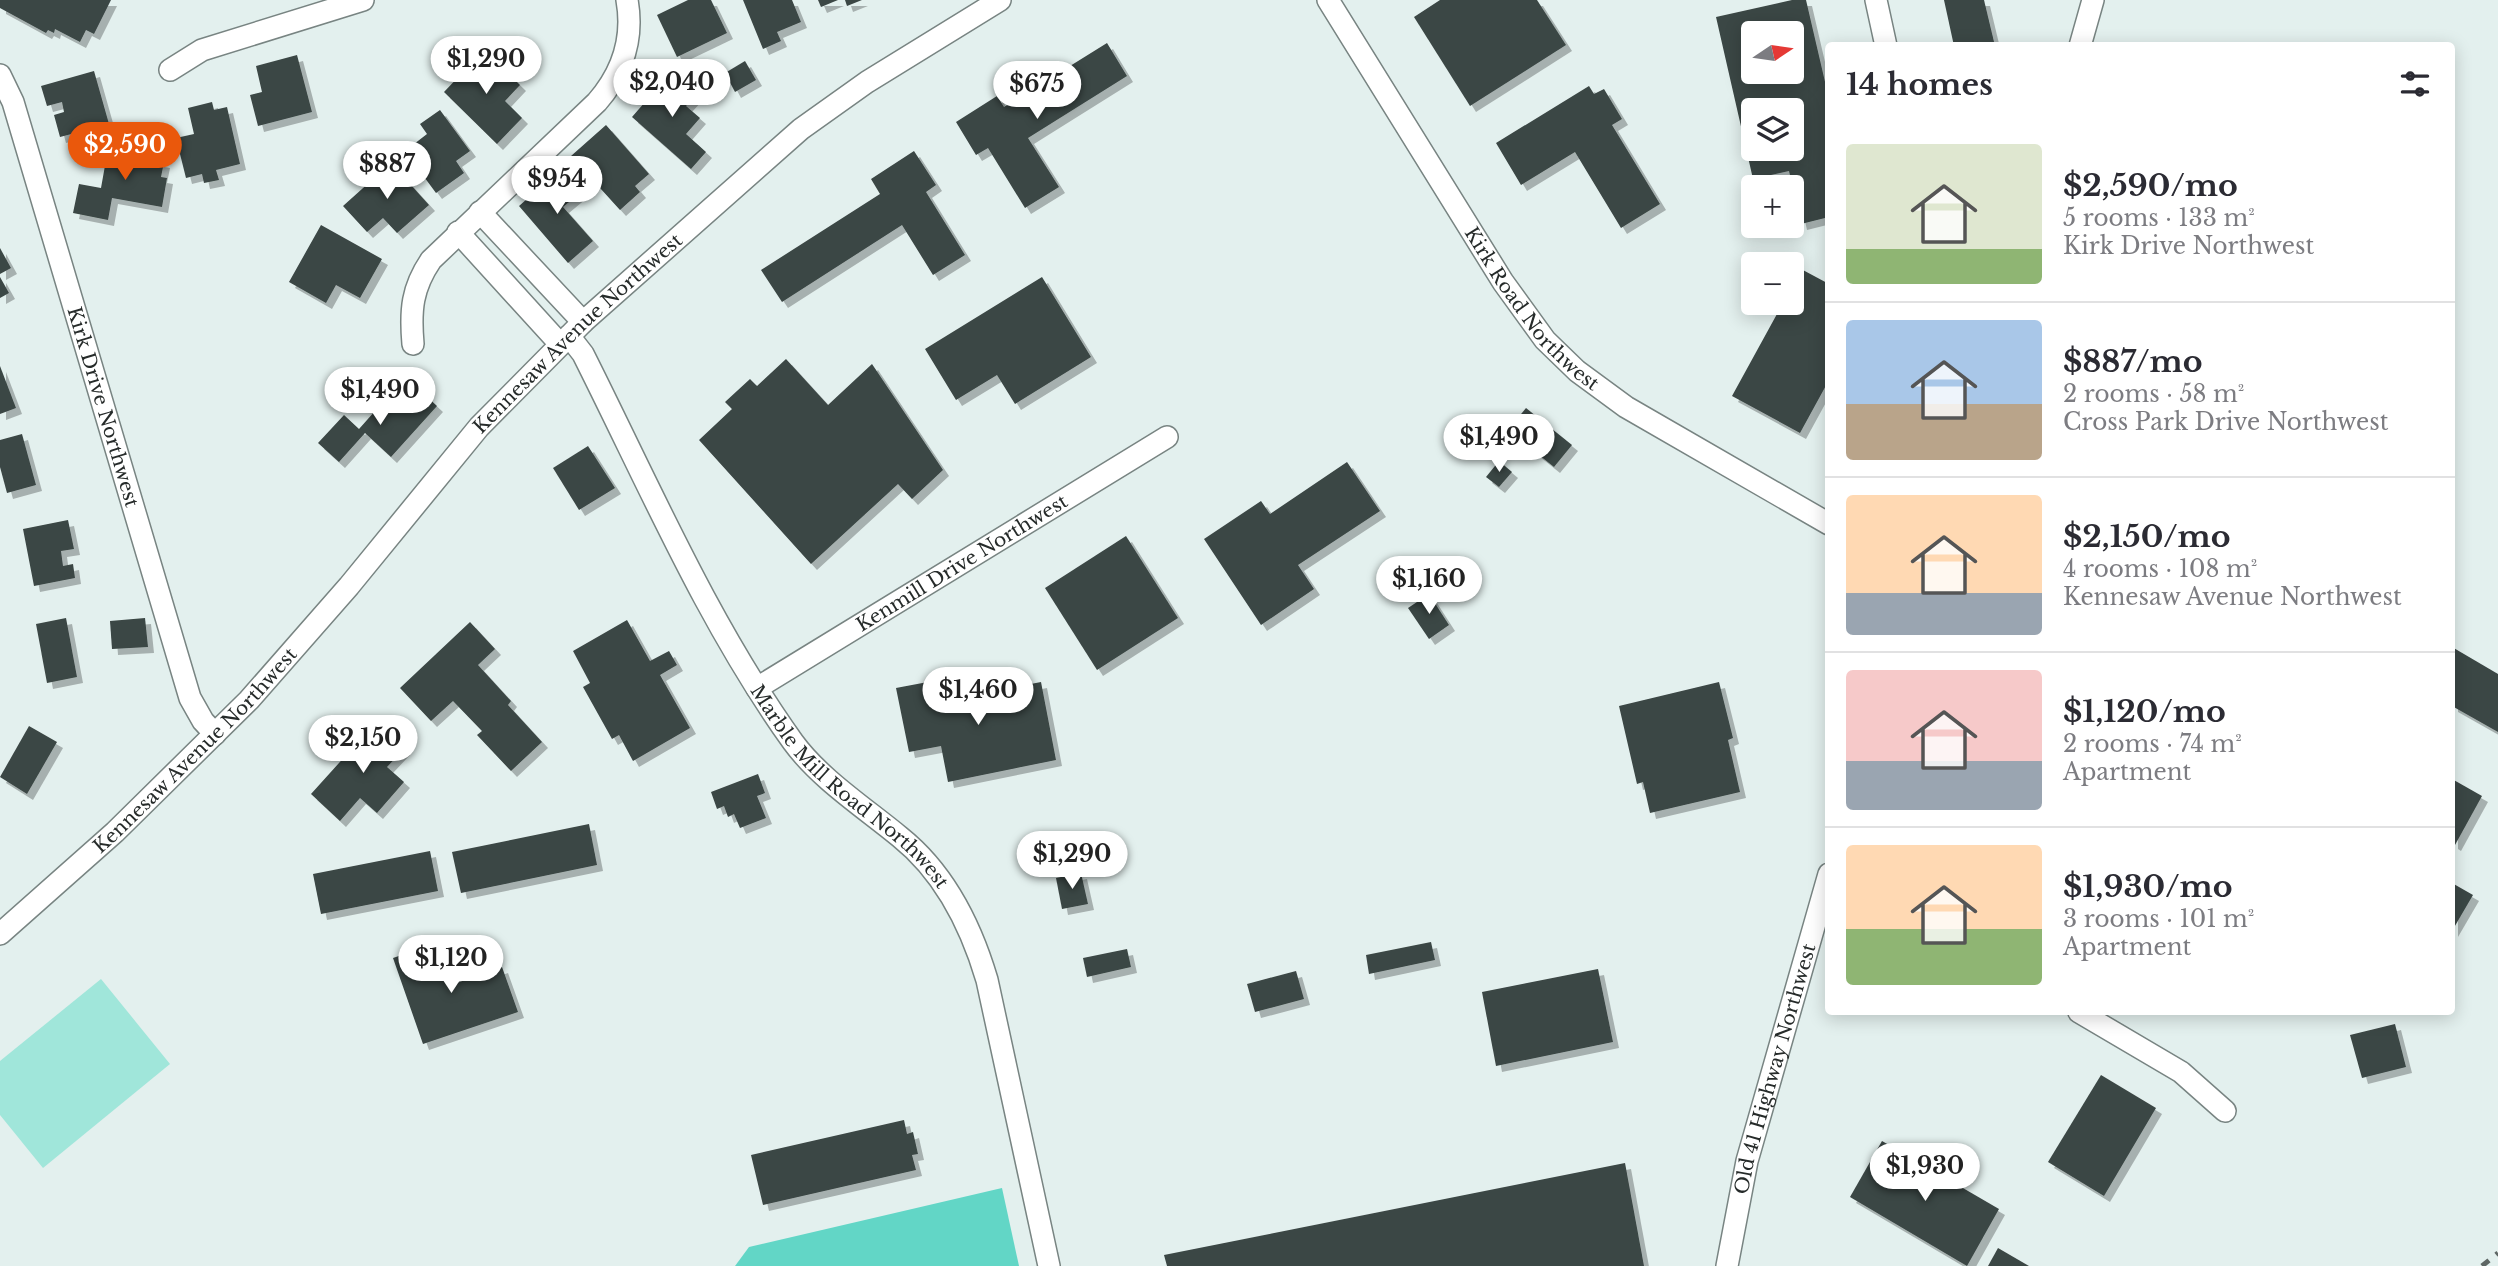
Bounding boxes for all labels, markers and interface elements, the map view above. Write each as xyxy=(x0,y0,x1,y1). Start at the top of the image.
north arrow xyxy=(1741,21,1804,84)
map controls xyxy=(1741,21,1804,315)
pin: $1,290 xyxy=(429,36,543,96)
text: $1,290 xyxy=(447,45,525,73)
pin: $2,040 xyxy=(615,60,729,119)
pin: $675 xyxy=(996,61,1078,121)
icon: filters xyxy=(2396,65,2434,103)
text: 14 homes xyxy=(1846,66,1993,103)
text: $2,040 xyxy=(629,68,715,96)
text: $675 xyxy=(1009,70,1065,98)
button: layers xyxy=(1741,98,1804,161)
pin: $2,590 xyxy=(68,122,182,182)
text: $2,590 xyxy=(84,131,166,159)
pin: $887 xyxy=(346,142,428,201)
text: $887 xyxy=(359,150,415,178)
pin: $954 xyxy=(516,156,598,216)
text: $954 xyxy=(527,165,587,193)
text: $2,590/mo xyxy=(2063,167,2238,204)
icon: home xyxy=(1902,172,1986,256)
button: + xyxy=(1741,175,1804,238)
text: 5 rooms · 133 m² xyxy=(2063,204,2255,232)
street label: Kirk Road Northwest xyxy=(1460,223,1605,395)
street label: Kennesaw Avenue Northwest xyxy=(468,228,687,438)
text: Kirk Drive Northwest xyxy=(2063,232,2314,260)
button: − xyxy=(1741,252,1804,315)
street label: Kirk Drive Northwest xyxy=(63,304,144,510)
text: $887/mo xyxy=(2063,343,2203,380)
icon: home xyxy=(1902,348,1986,432)
pin: $1,490 xyxy=(323,368,437,427)
text: $1,490 xyxy=(340,376,420,404)
text: 2 rooms · 58 m² xyxy=(2063,380,2244,408)
text: Cross Park Drive Northwest xyxy=(2063,408,2388,436)
pin: $1,490 xyxy=(1442,414,1556,474)
text: $1,490 xyxy=(1459,423,1539,451)
street label: Kenmill Drive Northwest xyxy=(852,489,1072,636)
text: $2,150/mo xyxy=(2063,518,2231,555)
icon: home xyxy=(1902,523,1986,607)
text: 4 rooms · 108 m² xyxy=(2063,555,2257,583)
pin: $1,160 xyxy=(1372,556,1486,616)
text: $1,160 xyxy=(1392,565,1466,593)
text: Kennesaw Avenue Northwest xyxy=(2063,583,2402,611)
street label: Kennesaw Avenue Northwest xyxy=(88,642,302,858)
pin: $1,460 xyxy=(921,668,1035,727)
text: $1,460 xyxy=(938,676,1018,704)
street label: Marble Mill Road Northwest xyxy=(746,680,954,893)
text: $1,120/mo xyxy=(2063,693,2226,730)
icon: home xyxy=(1902,698,1986,782)
pin: $2,150 xyxy=(306,716,420,775)
text: $2,150 xyxy=(325,724,401,752)
text: 2 rooms · 74 m² xyxy=(2063,730,2242,758)
text: Apartment xyxy=(2063,758,2191,786)
pin: $1,290 xyxy=(1015,832,1129,891)
text: $1,290 xyxy=(1033,840,1111,868)
text: $1,930/mo xyxy=(2063,868,2233,905)
icon: home xyxy=(1902,873,1986,957)
text: 3 rooms · 101 m² xyxy=(2063,905,2254,933)
text: Apartment xyxy=(2063,933,2191,961)
pin: $1,120 xyxy=(394,936,508,995)
street label: Old 41 Highway Northwest xyxy=(1729,940,1820,1196)
text: $1,120 xyxy=(414,944,488,972)
pin: $1,930 xyxy=(1868,1144,1982,1203)
text: $1,930 xyxy=(1886,1152,1964,1180)

